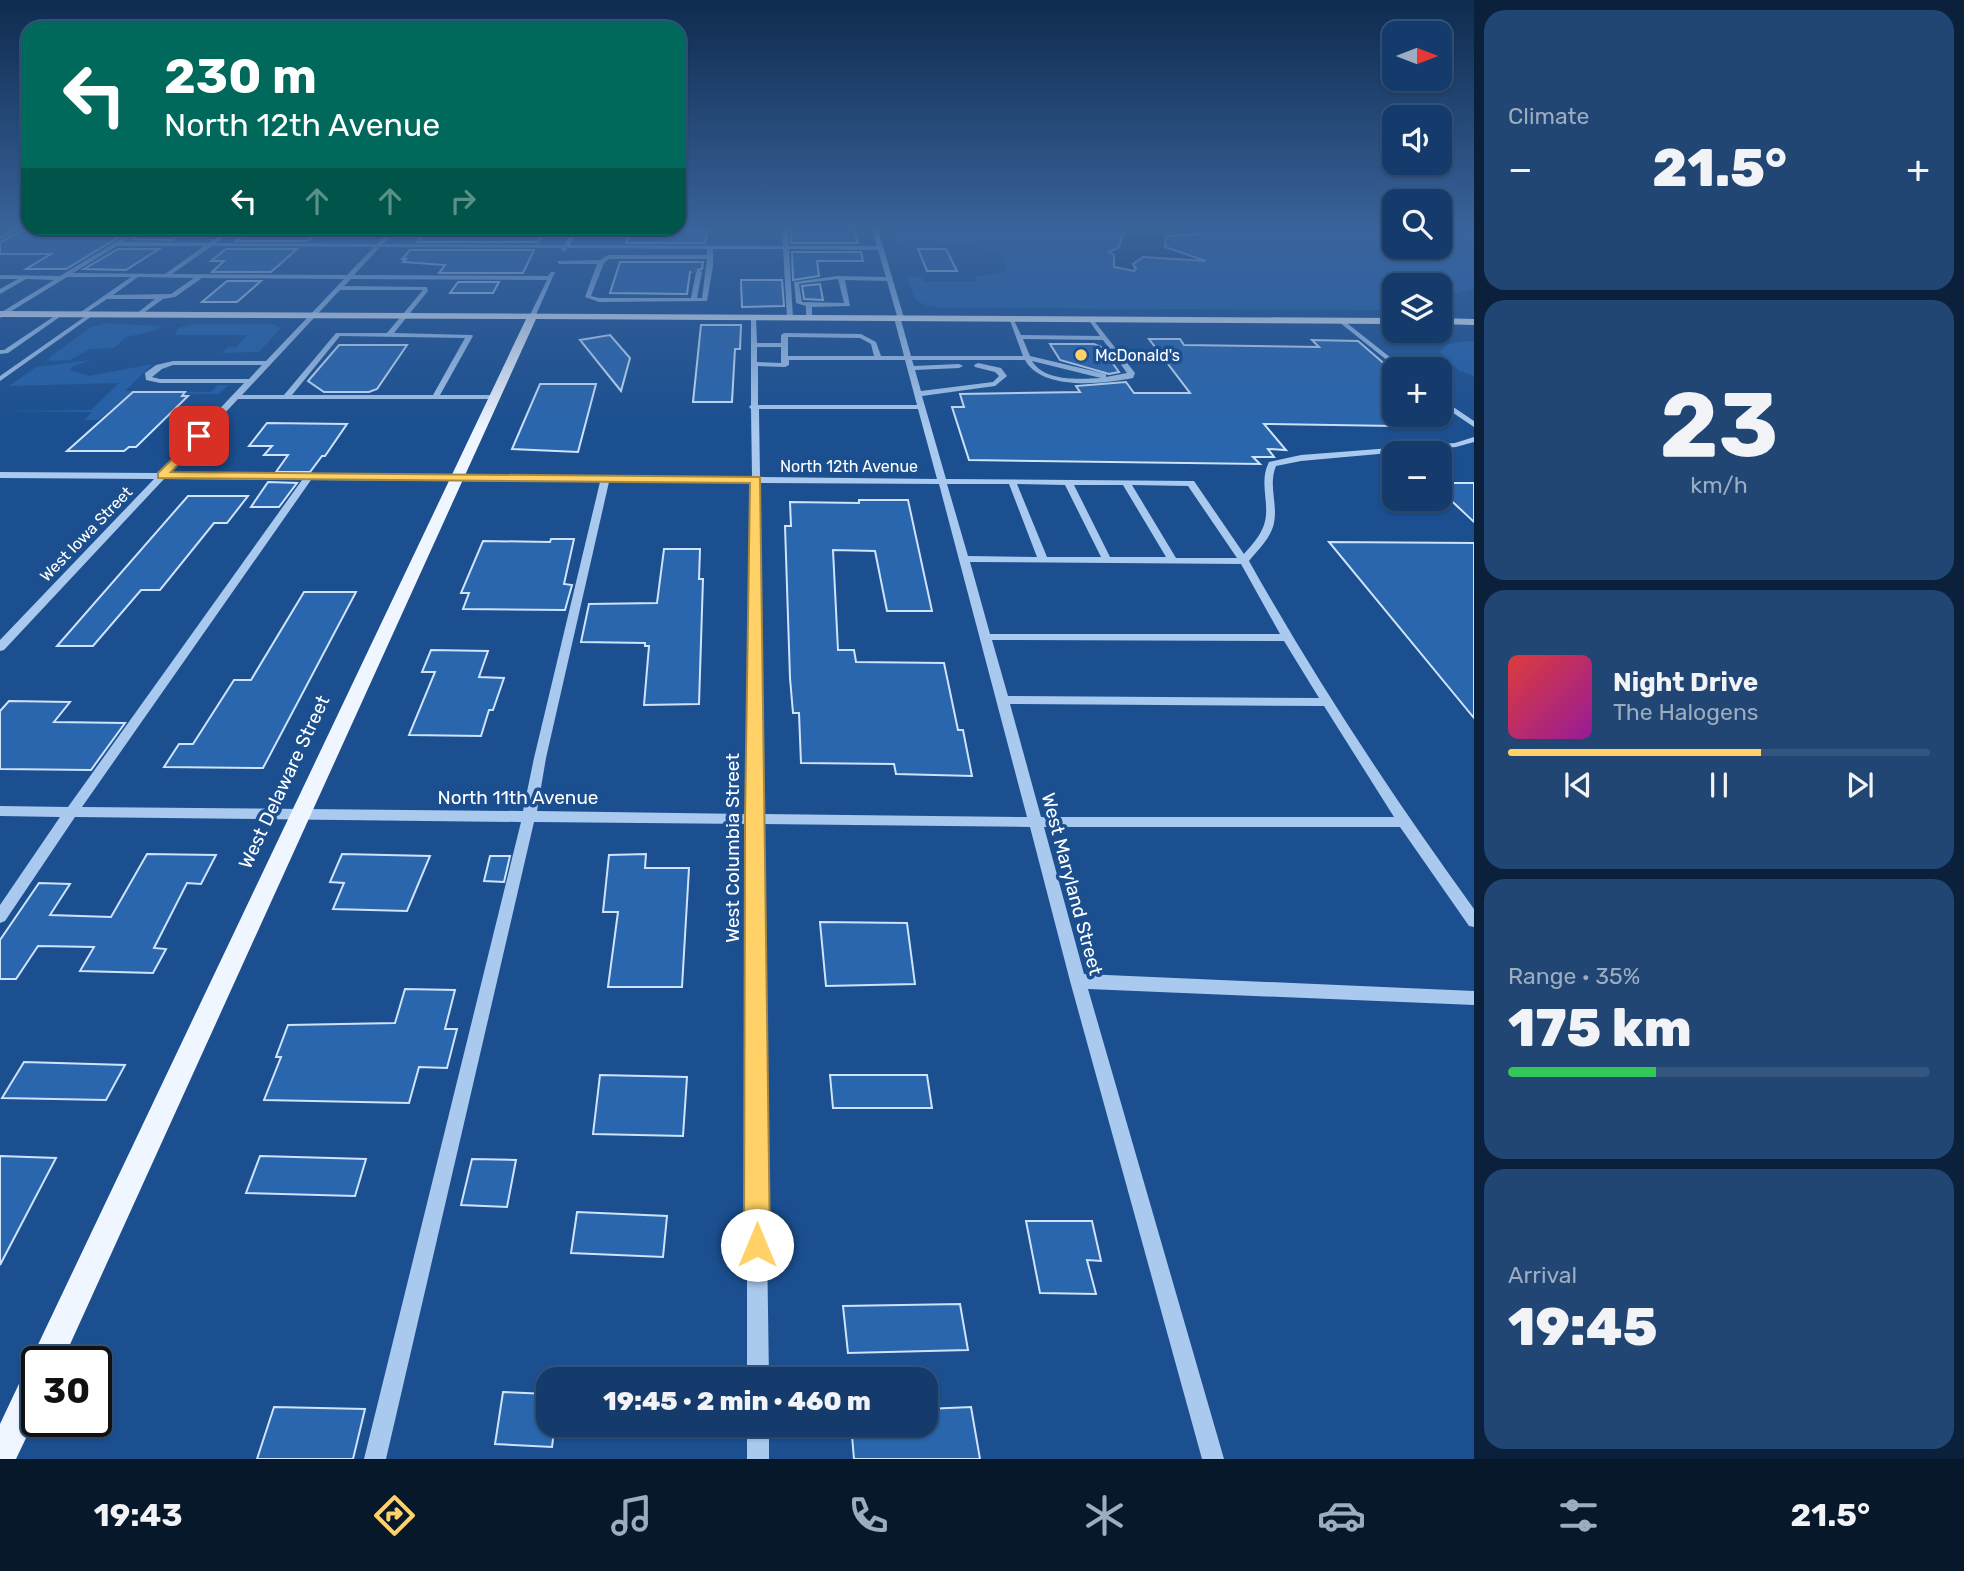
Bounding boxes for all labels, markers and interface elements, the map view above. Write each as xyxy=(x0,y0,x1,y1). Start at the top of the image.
north arrow xyxy=(1382,21,1452,91)
map controls xyxy=(1382,21,1452,511)
text: 230 m xyxy=(164,47,317,105)
icon: left xyxy=(49,49,140,140)
text: Climate xyxy=(1508,102,1589,130)
button: sound xyxy=(1382,105,1452,175)
text: North 12th Avenue xyxy=(164,106,440,144)
text: 21.5° xyxy=(1652,137,1787,199)
text: − xyxy=(1508,146,1533,192)
text: + xyxy=(1906,146,1930,192)
icon: left xyxy=(225,182,263,220)
icon: ahead xyxy=(298,182,336,220)
icon: ahead xyxy=(371,182,409,220)
icon: right xyxy=(444,182,482,220)
button: search xyxy=(1382,189,1452,259)
button: layers xyxy=(1382,273,1452,343)
place label: McDonald's xyxy=(1095,346,1180,365)
marker: McDonald's xyxy=(1073,347,1089,363)
button: + xyxy=(1382,357,1452,427)
text: 23 xyxy=(1659,371,1779,479)
pin xyxy=(169,406,229,466)
icon: arrive xyxy=(180,417,218,455)
button: − xyxy=(1382,441,1452,511)
street label: North 12th Avenue xyxy=(780,457,918,476)
text: km/h xyxy=(1690,471,1748,499)
street label: West Iowa Street xyxy=(36,483,136,585)
text: Night Drive xyxy=(1613,667,1758,698)
street label: West Delaware Street xyxy=(234,691,335,872)
text: The Halogens xyxy=(1613,698,1759,726)
street label: West Columbia Street xyxy=(721,753,744,943)
icon: previous xyxy=(1559,766,1597,804)
icon: pause xyxy=(1700,766,1738,804)
icon: next xyxy=(1841,766,1879,804)
street label: North 11th Avenue xyxy=(438,786,598,809)
street label: West Maryland Street xyxy=(1037,790,1108,978)
text: Range · 35% xyxy=(1508,962,1640,990)
text: 175 km xyxy=(1508,997,1692,1059)
position arrow xyxy=(720,1208,794,1282)
text: Arrival xyxy=(1508,1261,1577,1289)
text: 19:45 xyxy=(1508,1296,1657,1358)
speed limit sign: 30 xyxy=(21,1346,112,1437)
text: 19:45 · 2 min · 460 m xyxy=(603,1386,871,1417)
icon: directions xyxy=(370,1491,419,1540)
icon: music xyxy=(607,1491,656,1540)
icon: phone xyxy=(844,1491,893,1540)
icon: climate xyxy=(1080,1491,1129,1540)
icon: car xyxy=(1317,1491,1366,1540)
icon: filters xyxy=(1554,1491,1603,1540)
text: 19:43 xyxy=(94,1496,183,1534)
text: 21.5° xyxy=(1790,1496,1870,1534)

